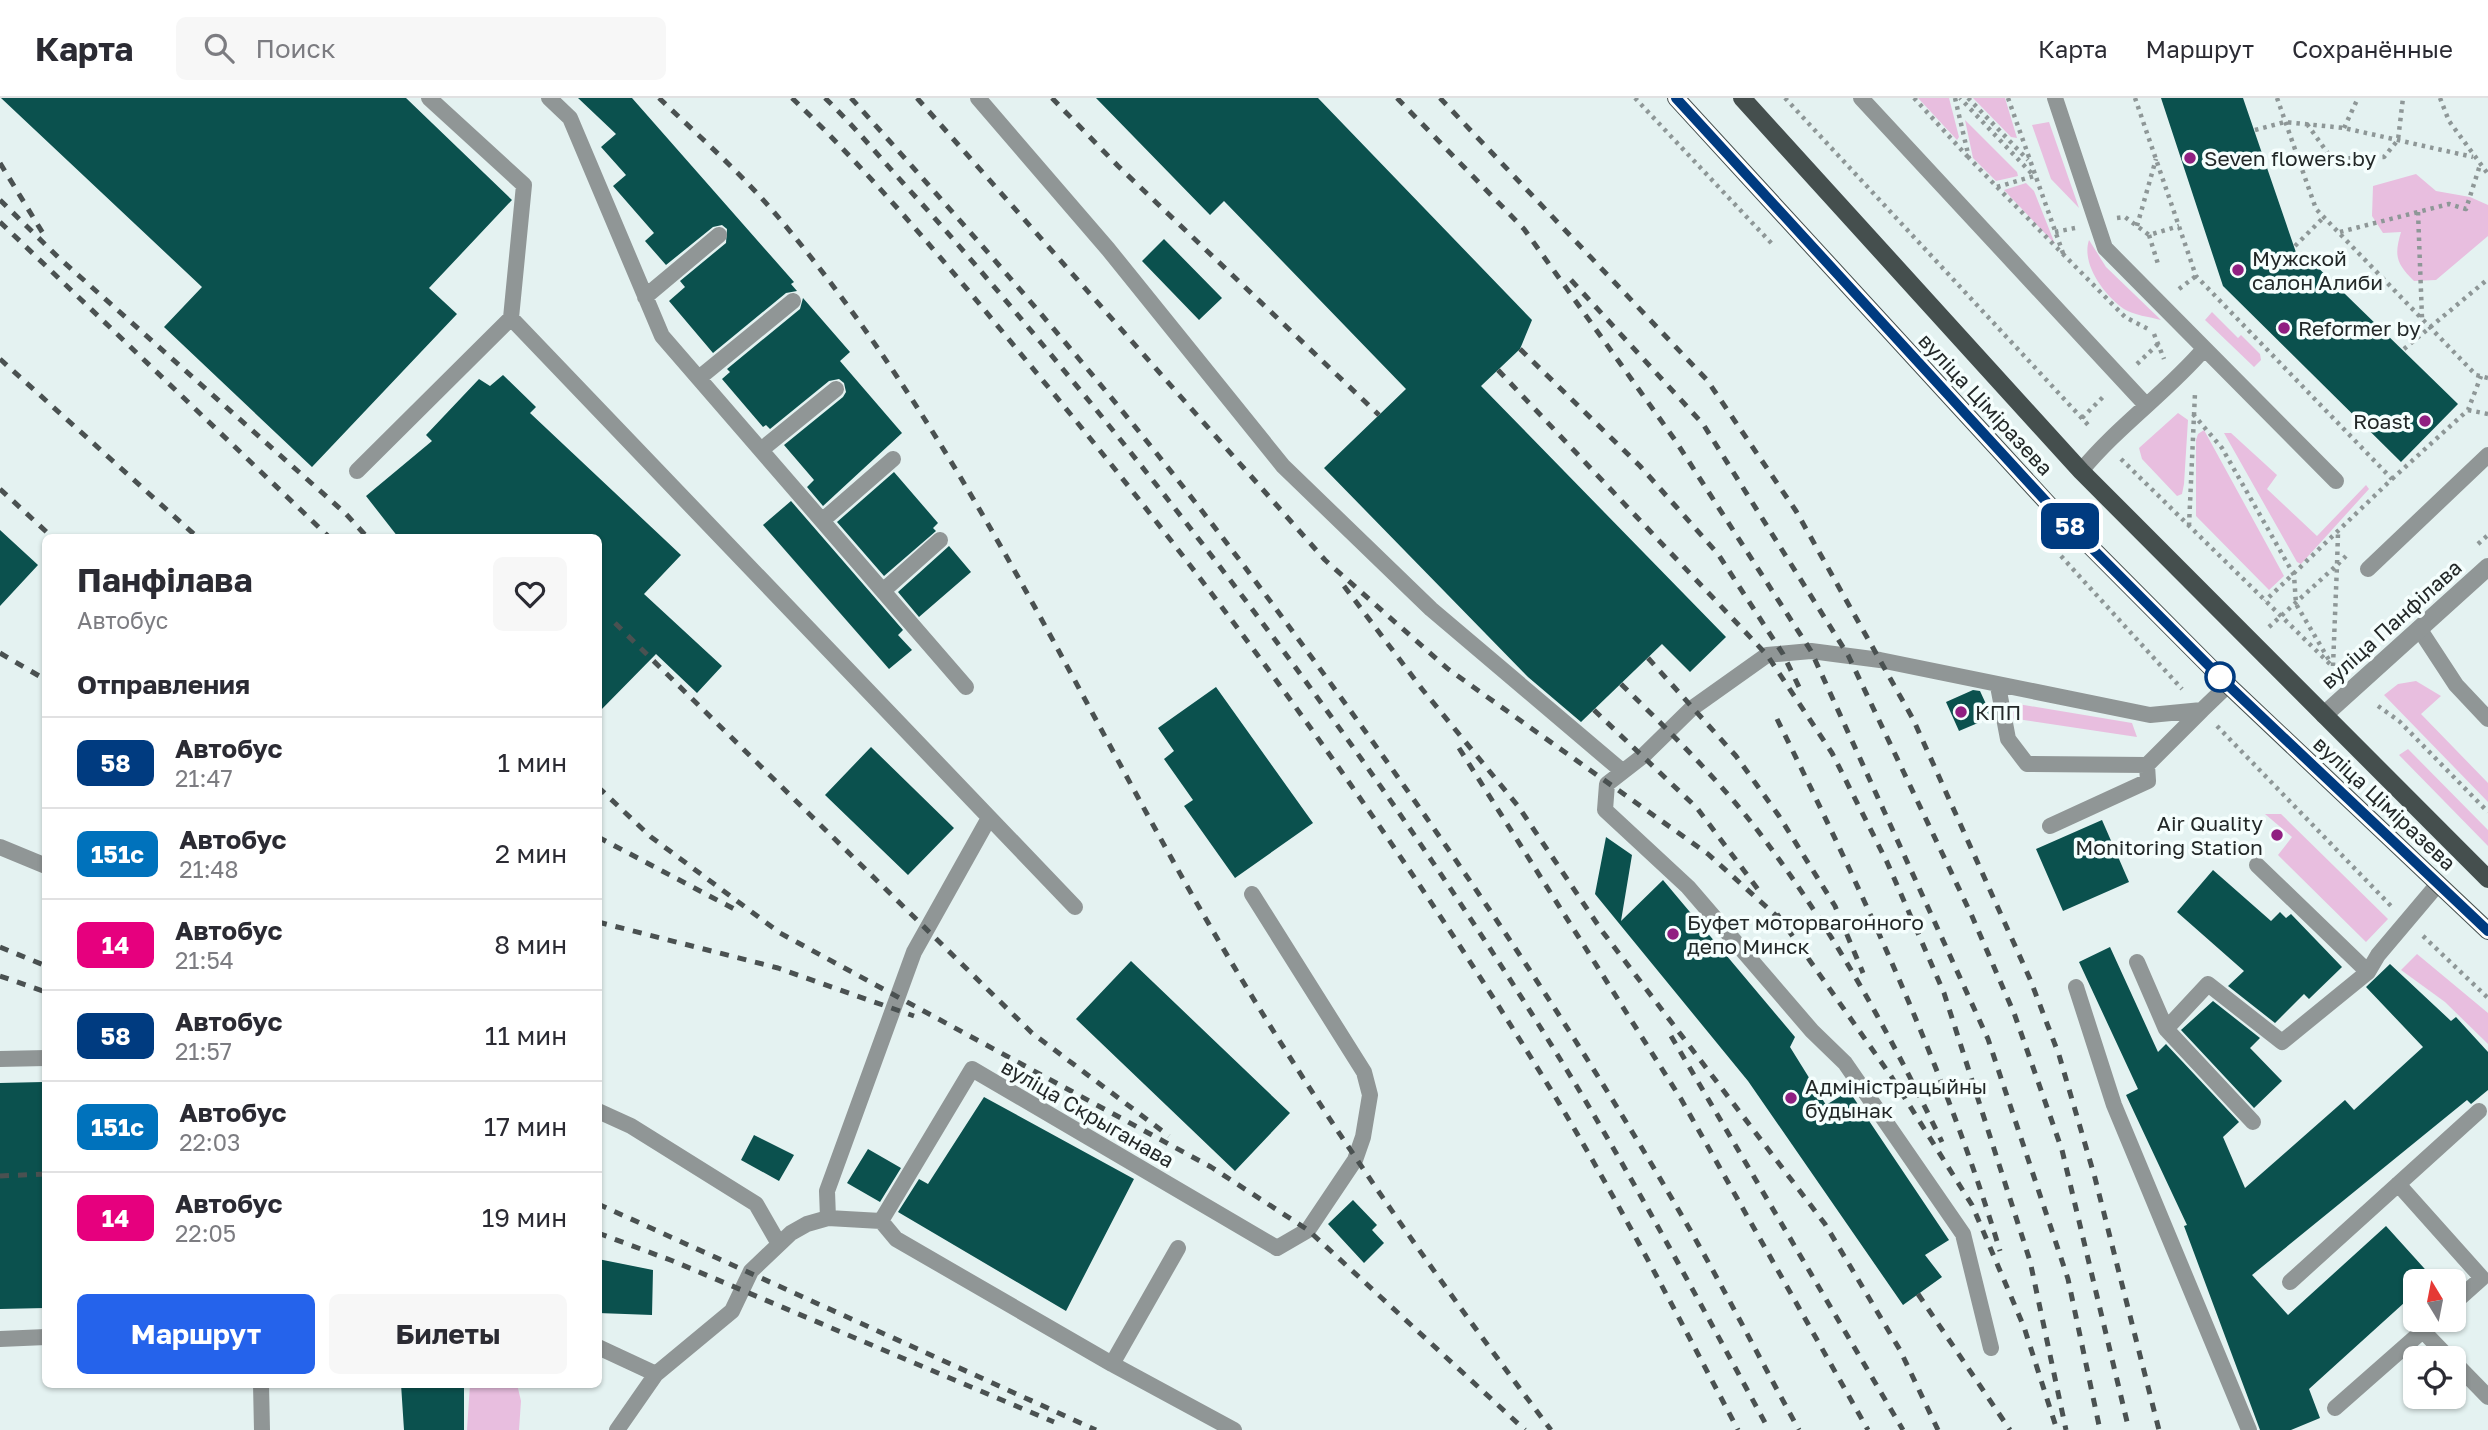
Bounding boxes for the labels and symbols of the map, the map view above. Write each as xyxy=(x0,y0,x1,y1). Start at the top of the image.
place label: Seven flowers.by xyxy=(2204,145,2377,171)
marker: Seven flowers.by xyxy=(2182,150,2198,166)
place label: Мужской салон Алиби xyxy=(2252,245,2383,295)
marker: Мужской салон Алиби xyxy=(2230,262,2246,278)
place label: Reformer by xyxy=(2298,315,2421,341)
marker: Reformer by xyxy=(2276,320,2292,336)
street label: вуліца Ціміразева xyxy=(1913,327,2059,481)
place label: Roast xyxy=(2353,408,2411,434)
marker: Roast xyxy=(2417,413,2433,429)
line badge: 58 xyxy=(2038,503,2102,549)
street label: вуліца Панфілава xyxy=(2315,554,2467,694)
unlabelled marker xyxy=(2205,662,2235,692)
place label: КПП xyxy=(1975,699,2021,725)
marker: КПП xyxy=(1953,704,1969,720)
street label: вуліца Ціміразева xyxy=(2308,730,2462,876)
place label: Air Quality Monitoring Station xyxy=(2075,810,2263,860)
marker: Air Quality Monitoring Station xyxy=(2269,827,2285,843)
place label: Буфет моторвагонного депо Минск xyxy=(1687,909,1924,959)
marker: Буфет моторвагонного депо Минск xyxy=(1665,926,1681,942)
street label: вуліца Скрыганава xyxy=(997,1053,1179,1173)
place label: Адміністрацыйны будынак xyxy=(1805,1073,1987,1123)
marker: Адміністрацыйны будынак xyxy=(1783,1090,1799,1106)
north arrow xyxy=(2403,1269,2466,1332)

